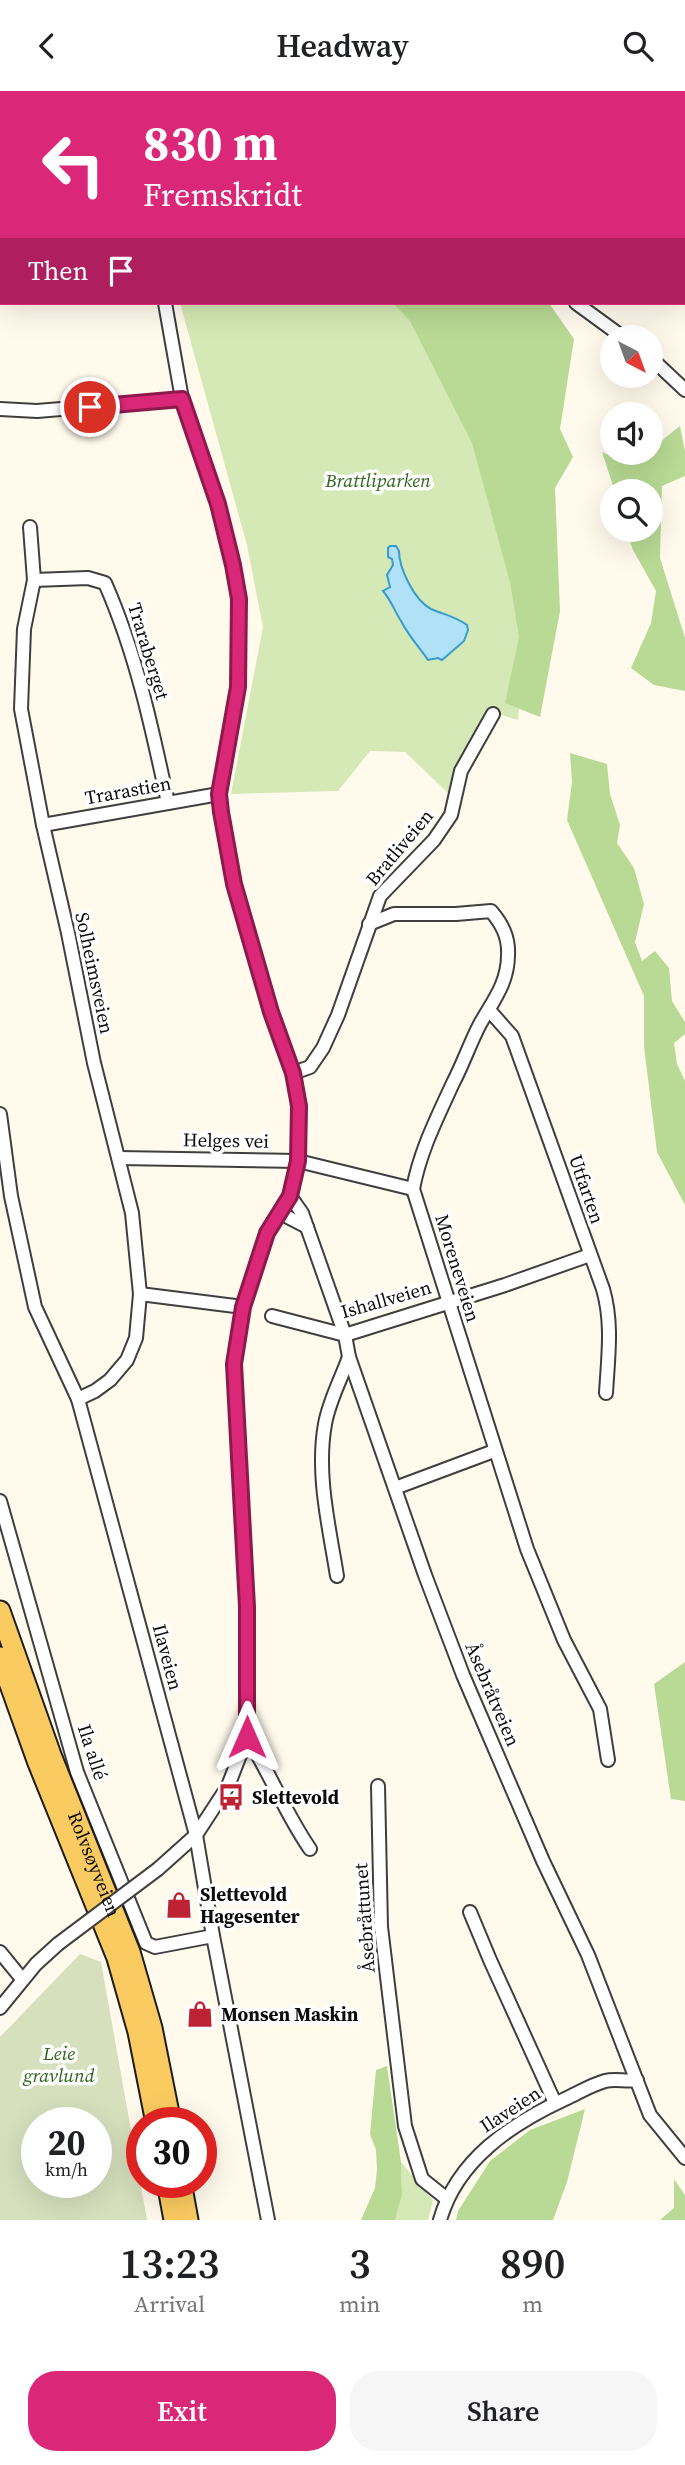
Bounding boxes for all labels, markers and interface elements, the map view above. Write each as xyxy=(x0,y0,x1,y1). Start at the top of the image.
text: Headway xyxy=(276,24,409,68)
icon: back xyxy=(28,27,66,65)
icon: search xyxy=(619,27,657,65)
text: 830 m xyxy=(143,109,278,176)
icon: left xyxy=(28,119,119,210)
text: Fremskridt xyxy=(143,173,302,217)
icon: arrive xyxy=(102,252,140,290)
text: Then xyxy=(28,253,88,289)
north arrow xyxy=(600,325,663,389)
map controls xyxy=(600,325,663,542)
pin xyxy=(60,377,120,437)
icon: arrive xyxy=(71,388,109,426)
button: sound xyxy=(600,402,663,465)
park label: Brattliparken xyxy=(324,467,431,493)
button: search xyxy=(600,479,663,542)
street label: Traraberget xyxy=(122,599,176,703)
street label: Trarastien xyxy=(83,770,173,810)
street label: Bratliveien xyxy=(359,803,439,891)
street label: Solheimsveien xyxy=(69,910,121,1036)
street label: Helges vei xyxy=(183,1126,270,1154)
street label: Utfarten xyxy=(563,1151,611,1227)
street label: Moreneveien xyxy=(429,1211,487,1325)
street label: Ishallveien xyxy=(338,1274,434,1324)
street label: Ilaveien xyxy=(147,1621,189,1693)
street label: Åsebråtveien xyxy=(459,1638,527,1750)
position arrow xyxy=(210,1700,284,1774)
street label: Ila allé xyxy=(72,1721,114,1783)
bus stop icon: Slettevold xyxy=(216,1782,246,1812)
place label: Slettevold xyxy=(252,1784,339,1810)
street label: Rolvsøyveien xyxy=(62,1807,127,1920)
street label: Åsebråttunet xyxy=(347,1862,381,1974)
place label: Slettevold Hagesenter xyxy=(200,1881,300,1929)
shop icon: Slettevold Hagesenter xyxy=(164,1890,194,1920)
shop icon: Monsen Maskin xyxy=(185,1999,215,2029)
place label: Monsen Maskin xyxy=(221,2001,359,2027)
park label: Leie gravlund xyxy=(22,2040,95,2088)
street label: Ilaveien xyxy=(475,2080,545,2138)
speed limit sign: 30 xyxy=(126,2107,217,2198)
text: 20 xyxy=(48,2119,85,2167)
text: km/h xyxy=(45,2157,88,2182)
text: 13:23 xyxy=(119,2234,219,2292)
text: 3 xyxy=(349,2234,371,2292)
text: 890 xyxy=(500,2234,565,2292)
text: Arrival xyxy=(134,2288,205,2320)
text: min xyxy=(339,2288,380,2320)
text: m xyxy=(522,2288,543,2320)
button: Exit xyxy=(28,2371,336,2451)
button: Share xyxy=(350,2371,657,2451)

